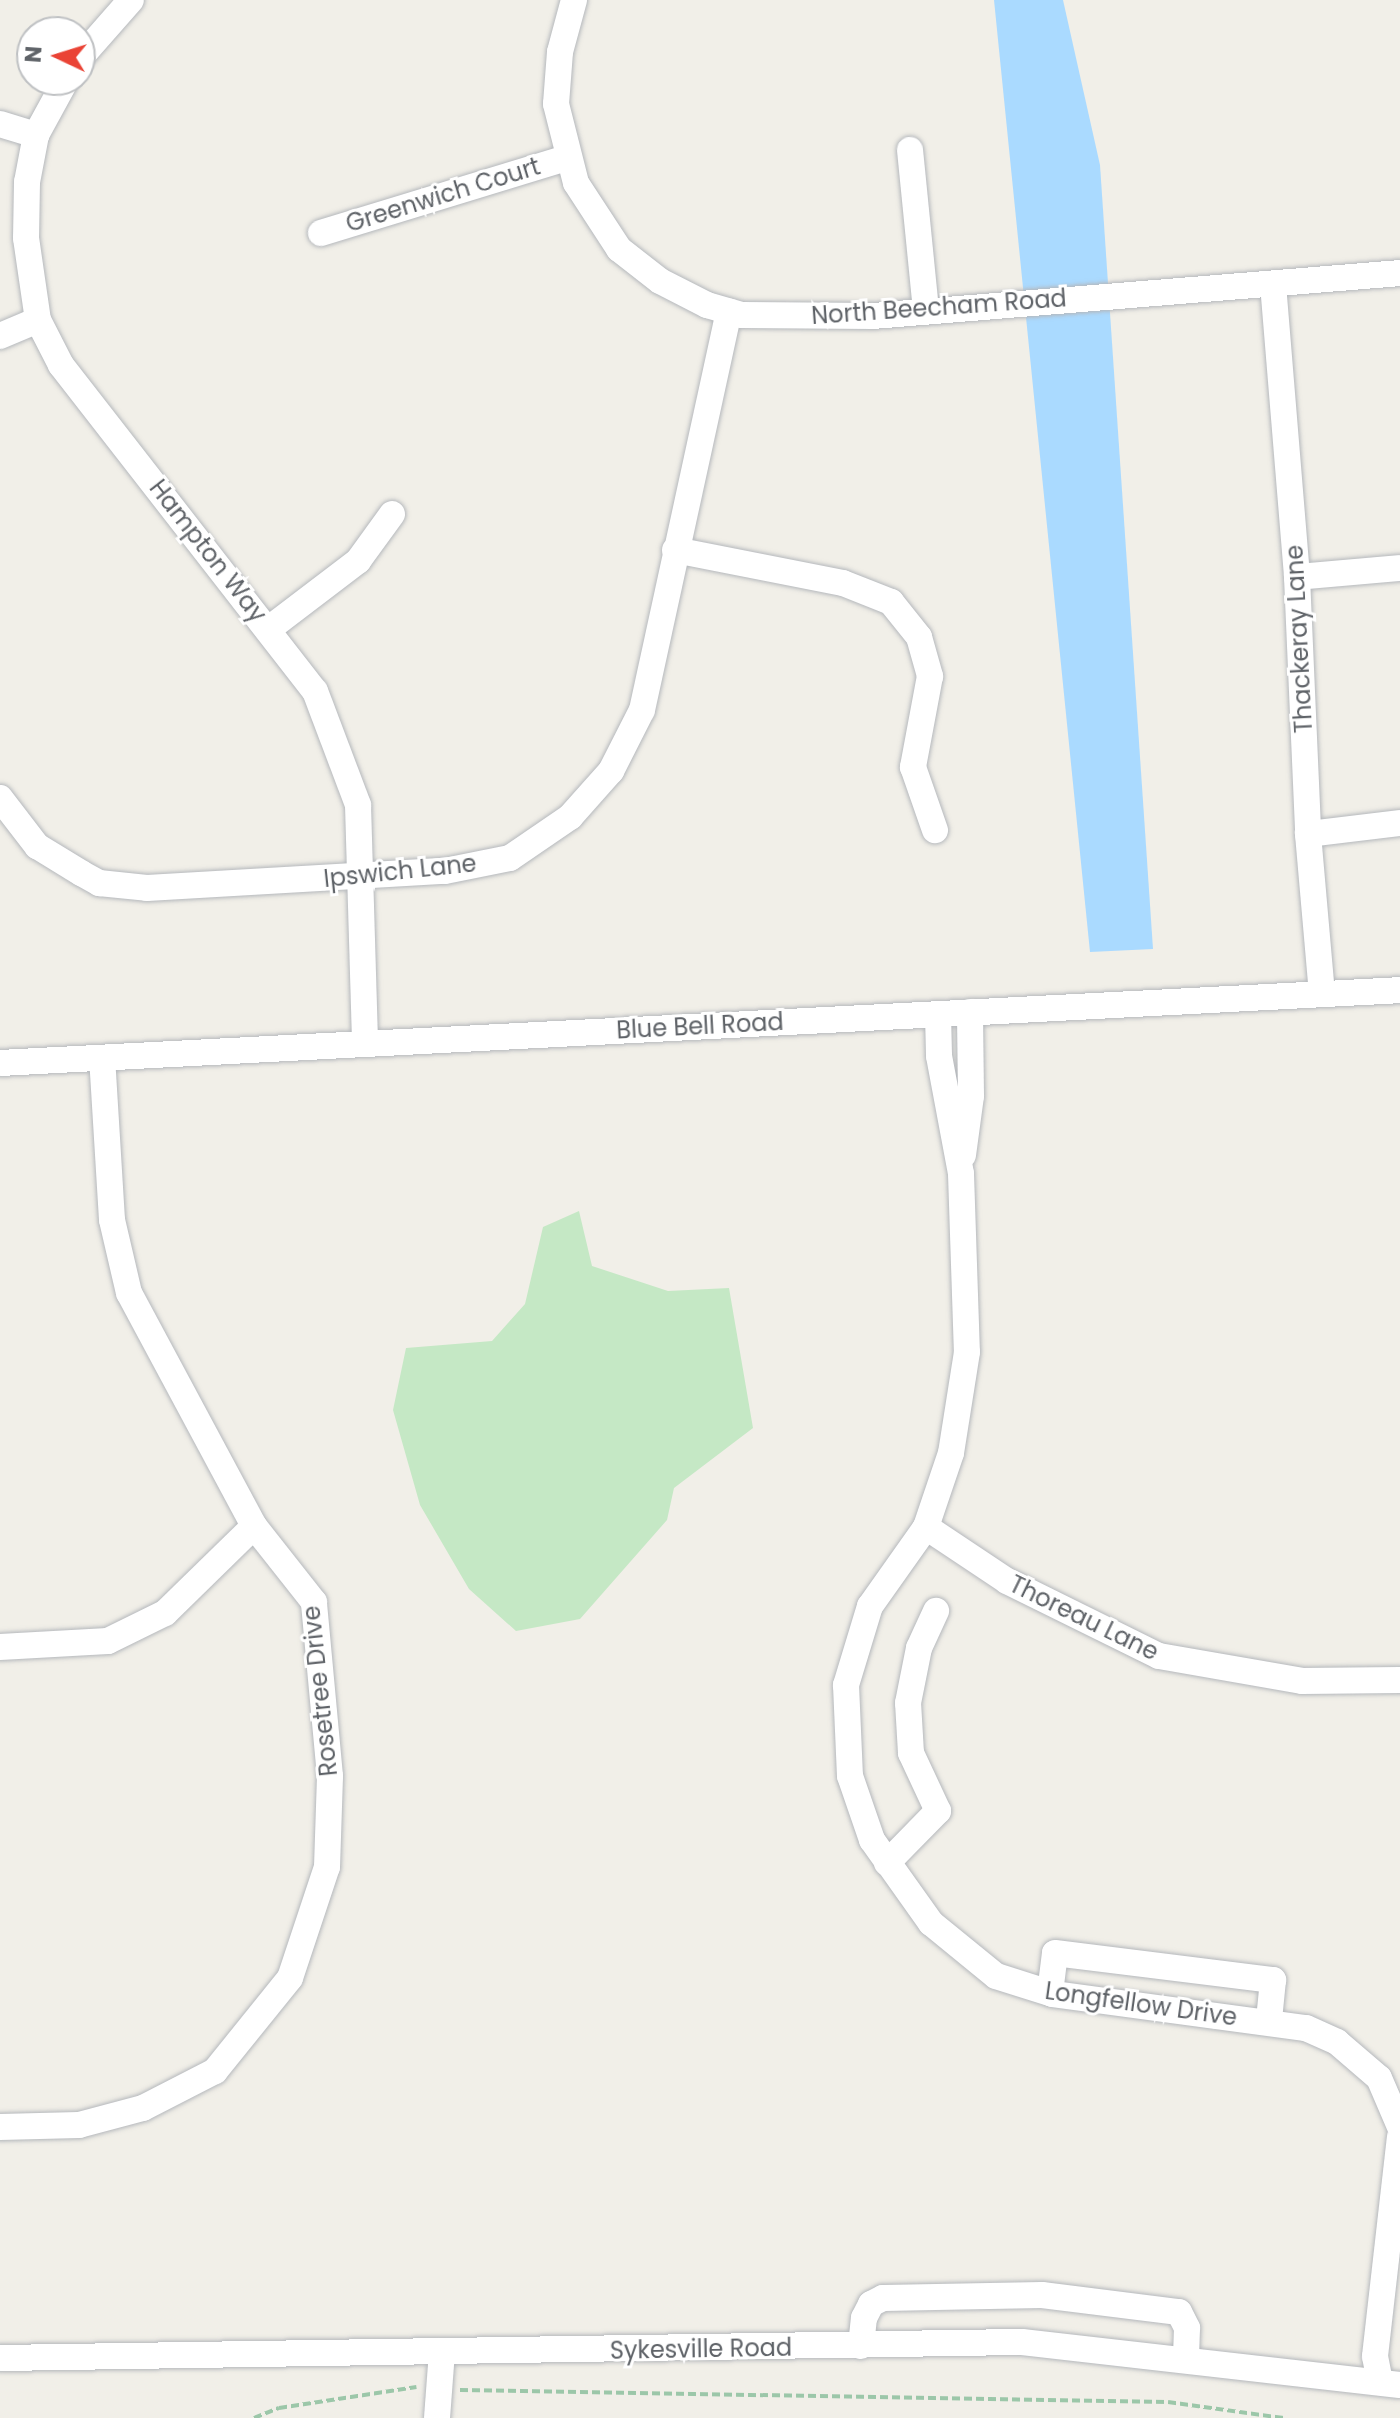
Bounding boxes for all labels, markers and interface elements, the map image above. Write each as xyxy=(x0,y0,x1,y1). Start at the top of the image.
north arrow xyxy=(16,16,96,96)
text: N xyxy=(18,45,50,64)
street label: Greenwich Court xyxy=(342,152,544,238)
street label: North Beecham Road xyxy=(810,284,1068,330)
street label: Hampton Way xyxy=(143,474,273,628)
street label: Thackeray Lane xyxy=(1280,544,1318,734)
street label: Ipswich Lane xyxy=(322,849,478,893)
street label: Blue Bell Road xyxy=(616,1007,784,1045)
street label: Thoreau Lane xyxy=(1005,1569,1163,1667)
street label: Rosetree Drive xyxy=(297,1604,343,1778)
street label: Longfellow Drive xyxy=(1043,1976,1239,2032)
street label: Sykesville Road xyxy=(610,2333,792,2365)

